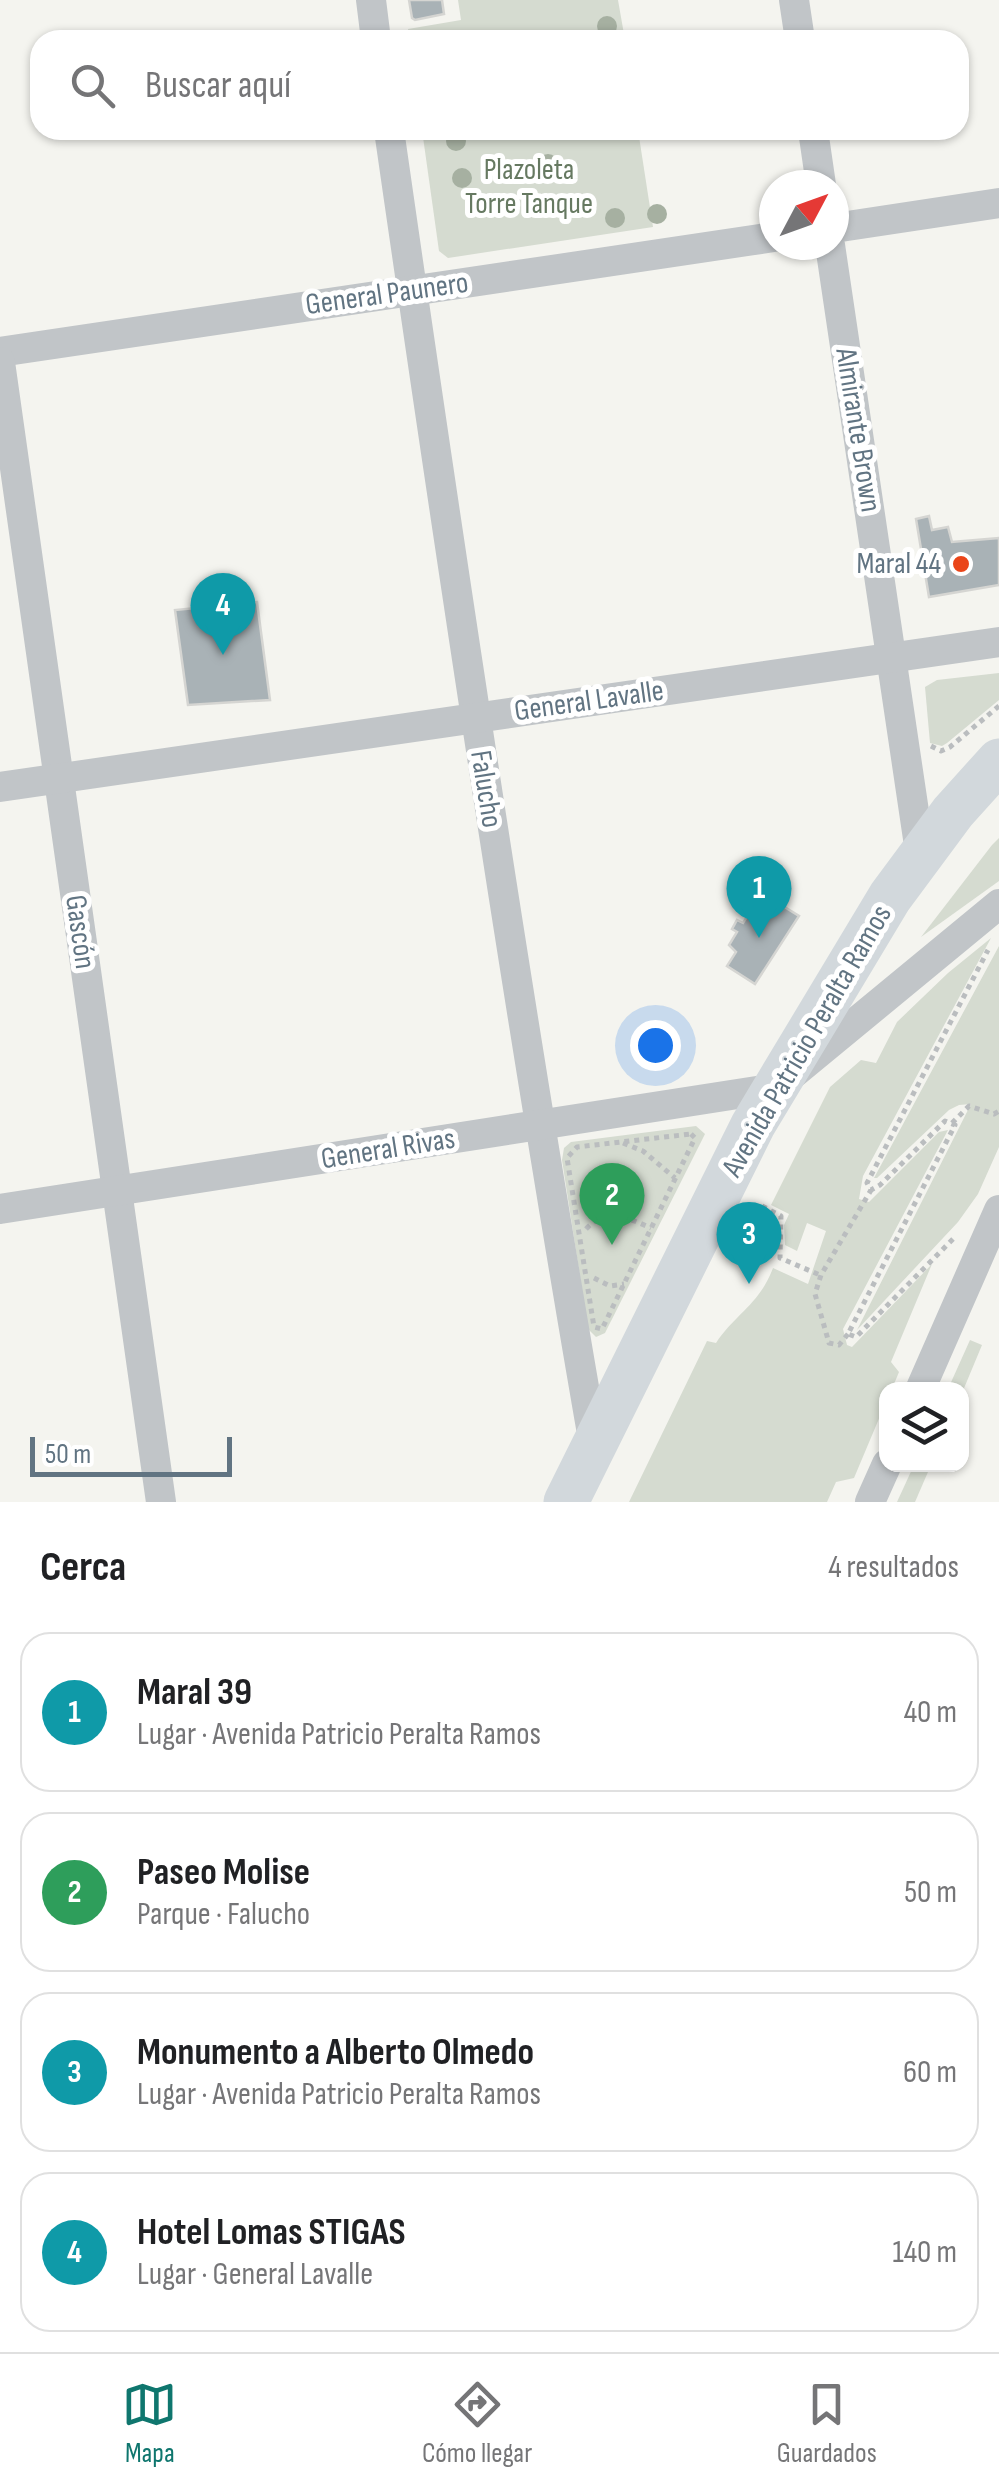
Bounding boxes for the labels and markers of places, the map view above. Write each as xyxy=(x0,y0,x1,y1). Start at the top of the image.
place label: Maral 44 xyxy=(856,546,941,582)
marker: Maral 44 xyxy=(950,553,972,575)
pin: 4 xyxy=(190,572,256,655)
pin: 1 xyxy=(726,856,792,938)
pin: 2 xyxy=(580,1162,644,1245)
pin: 3 xyxy=(716,1202,782,1284)

